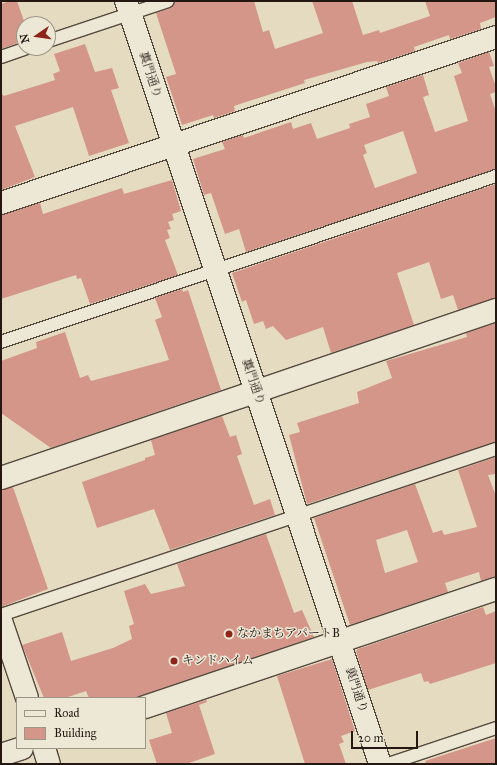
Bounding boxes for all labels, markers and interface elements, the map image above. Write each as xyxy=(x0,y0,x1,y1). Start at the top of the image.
north arrow xyxy=(16,16,56,56)
text: N xyxy=(17,33,32,45)
street label: 裏門通り xyxy=(136,50,164,100)
street label: 裏門通り xyxy=(238,357,268,407)
place label: なかまちアパートB xyxy=(237,627,341,641)
marker: なかまちアパートB xyxy=(224,629,234,639)
place label: キンドハイム xyxy=(182,654,254,668)
marker: キンドハイム xyxy=(169,656,179,666)
street label: 裏門通り xyxy=(342,665,370,715)
legend xyxy=(16,697,146,749)
text: Road xyxy=(54,706,80,720)
scale bar xyxy=(353,723,420,749)
text: Building xyxy=(54,726,96,740)
text: 20 m xyxy=(358,731,384,745)

